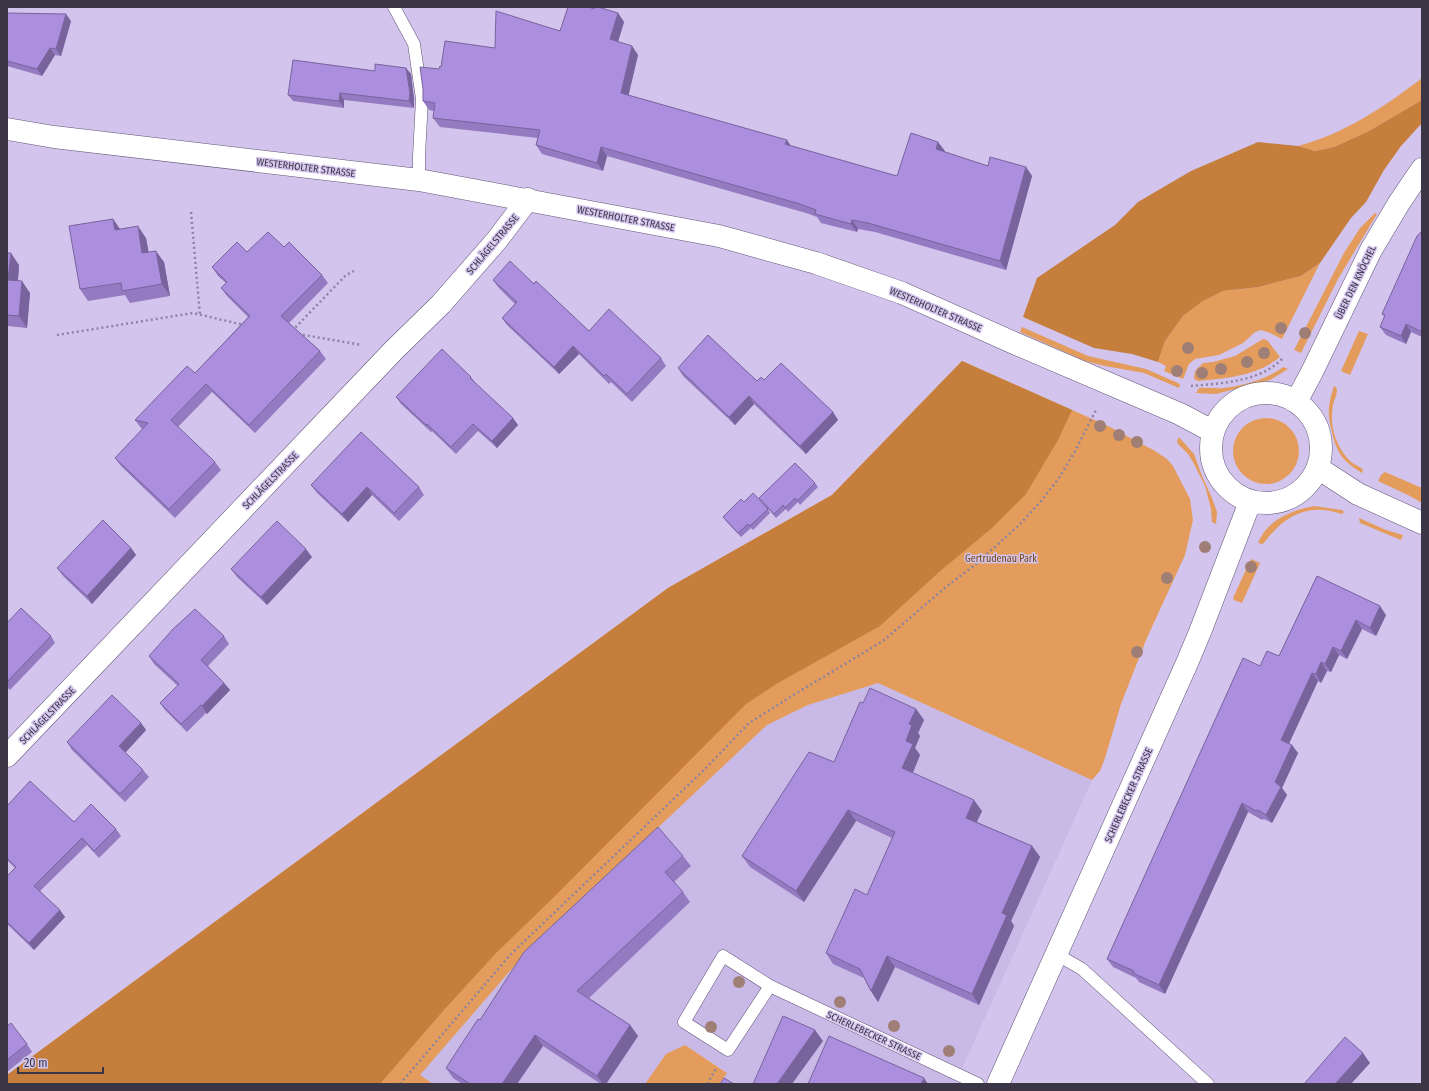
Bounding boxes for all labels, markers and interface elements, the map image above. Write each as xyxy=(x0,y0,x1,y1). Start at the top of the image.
street label: WESTERHOLTER STRASSE xyxy=(256,156,356,180)
street label: WESTERHOLTER STRASSE xyxy=(576,204,676,234)
street label: SCHLÄGELSTRASSE xyxy=(463,211,522,277)
street label: ÜBER DEN KNÖCHEL xyxy=(1332,243,1379,321)
street label: WESTERHOLTER STRASSE xyxy=(888,285,984,335)
street label: SCHLÄGELSTRASSE xyxy=(240,449,301,512)
park label: Gertrudenau Park xyxy=(965,553,1037,565)
street label: SCHLÄGELSTRASSE xyxy=(17,684,78,747)
street label: SCHERLEBECKER STRASSE xyxy=(1103,746,1155,845)
street label: SCHERLEBECKER STRASSE xyxy=(824,1009,923,1063)
scale bar xyxy=(18,1049,103,1075)
text: 20 m xyxy=(24,1056,48,1070)

